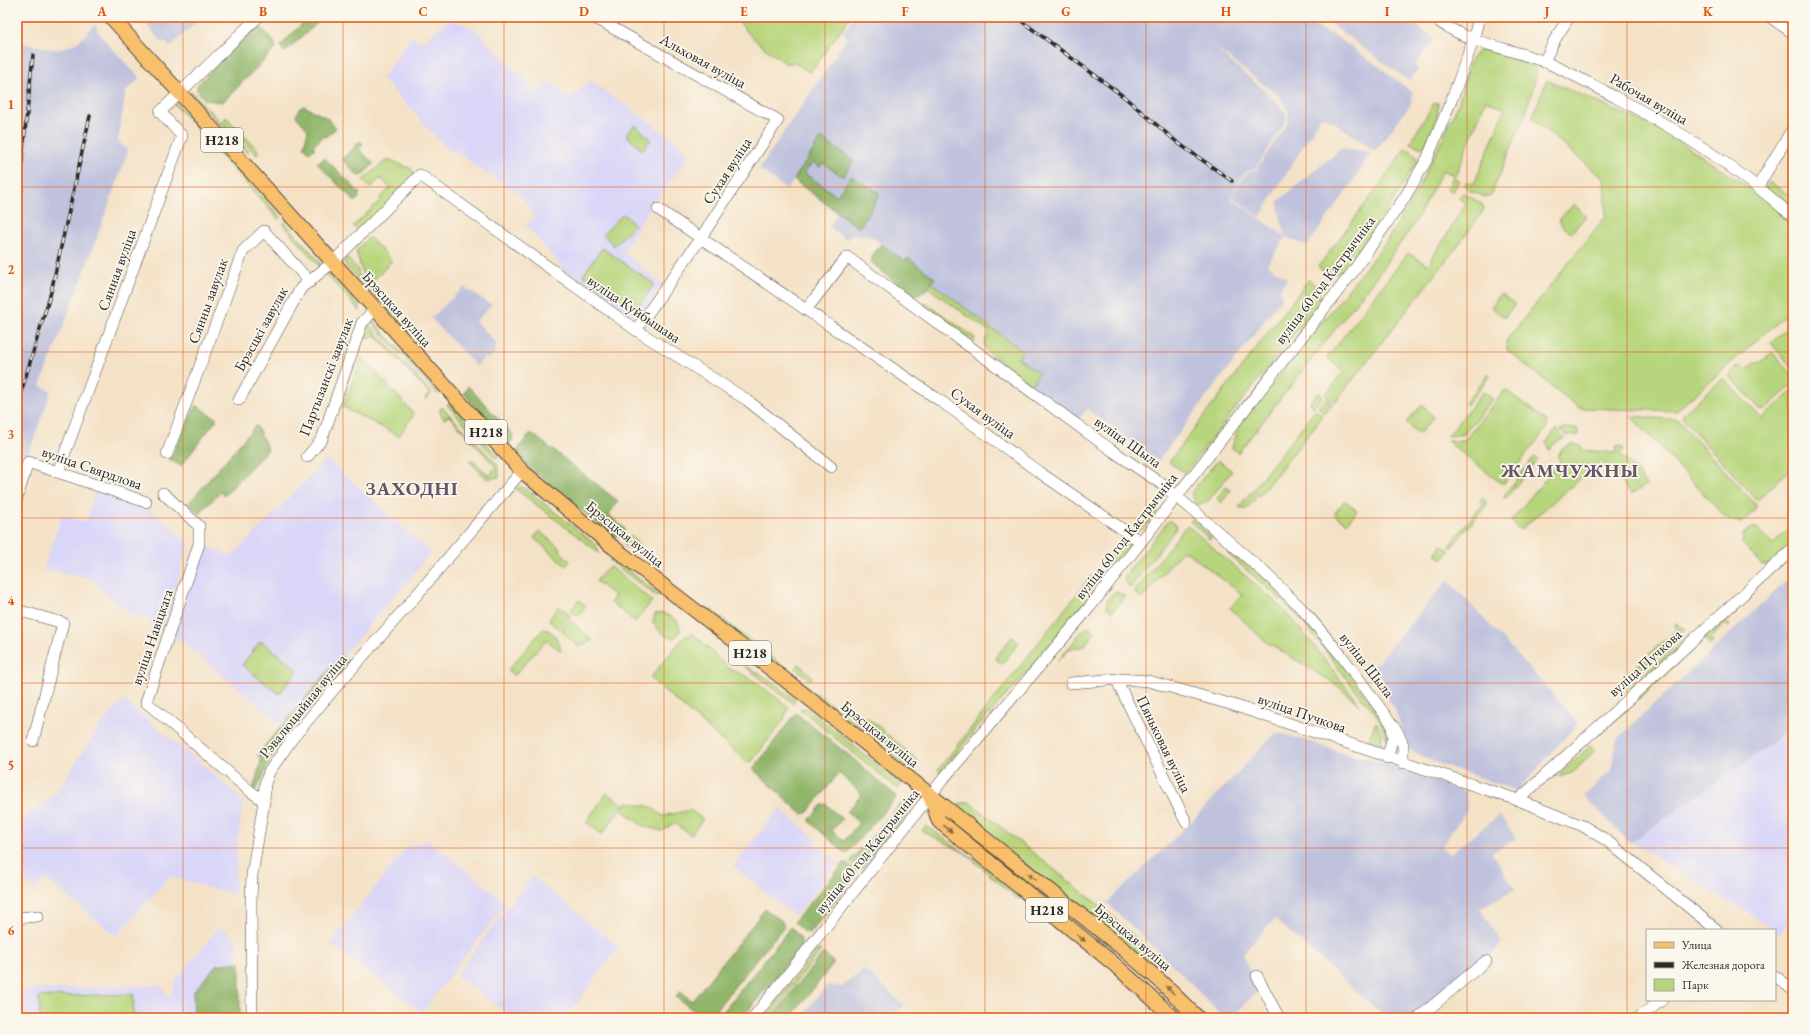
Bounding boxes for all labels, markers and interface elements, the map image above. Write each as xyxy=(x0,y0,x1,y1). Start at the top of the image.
text: A xyxy=(96,3,107,20)
text: B xyxy=(259,3,267,20)
text: C xyxy=(418,3,428,20)
text: D xyxy=(579,3,589,20)
text: E xyxy=(740,3,748,20)
text: F xyxy=(901,3,909,20)
text: G xyxy=(1061,3,1071,20)
text: H xyxy=(1221,3,1232,20)
text: I xyxy=(1385,3,1390,20)
text: J xyxy=(1543,3,1550,20)
text: K xyxy=(1703,3,1714,20)
street label: Альховая вуліца xyxy=(656,29,750,92)
street label: Рабочая вуліца xyxy=(1607,69,1692,129)
text: 1 xyxy=(8,96,15,113)
road number: Н218 xyxy=(201,128,243,152)
street label: Сухая вуліца xyxy=(698,134,755,208)
street label: вуліца 60 год Кастрычніка xyxy=(1270,212,1379,348)
street label: Сянная вуліца xyxy=(93,226,140,313)
street label: Сянны завулак xyxy=(183,255,232,346)
text: 2 xyxy=(8,261,15,278)
street label: Брэсцкая вуліца xyxy=(358,267,436,351)
street label: вуліца Куйбышава xyxy=(584,270,685,347)
street label: Брэсцкі завулак xyxy=(229,283,292,375)
street label: Партызанскі завулак xyxy=(294,315,357,439)
street label: Сухая вуліца xyxy=(947,383,1020,443)
street label: вуліца Шыла xyxy=(1091,411,1166,472)
road number: Н218 xyxy=(465,420,507,444)
text: 3 xyxy=(8,426,15,443)
street label: вуліца Свярдлова xyxy=(40,441,145,494)
district label: ЖАМЧУЖНЫ xyxy=(1500,458,1639,483)
street label: вуліца 60 год Кастрычніка xyxy=(1070,468,1181,603)
district label: ЗАХОДНІ xyxy=(365,476,459,501)
street label: Брэсцкая вуліца xyxy=(582,496,668,571)
street label: вуліца Навіцкага xyxy=(126,586,177,687)
text: 4 xyxy=(8,592,15,609)
street label: вуліца Пучкова xyxy=(1604,625,1685,701)
street label: вуліца Шыла xyxy=(1336,628,1399,701)
road number: Н218 xyxy=(729,641,771,665)
street label: Рэвалюцыйная вуліца xyxy=(255,650,351,762)
street label: вуліца Пучкова xyxy=(1255,689,1349,737)
street label: Пяньковая вуліца xyxy=(1133,692,1196,796)
street label: Брэсцкая вуліца xyxy=(837,696,923,771)
text: 5 xyxy=(8,757,14,774)
street label: вуліца 60 год Кастрычніка xyxy=(810,784,923,917)
one-way arrow xyxy=(943,824,954,833)
one-way arrow xyxy=(1027,873,1038,881)
road number: Н218 xyxy=(1026,898,1068,922)
street label: Брэсцкая вуліца xyxy=(1091,899,1176,975)
text: 6 xyxy=(8,922,15,939)
legend xyxy=(1646,929,1776,1001)
one-way arrow xyxy=(1076,934,1087,943)
text: Улица xyxy=(1681,937,1712,953)
text: Железная дорога xyxy=(1681,957,1765,973)
text: Парк xyxy=(1682,977,1709,993)
one-way arrow xyxy=(1165,986,1175,995)

